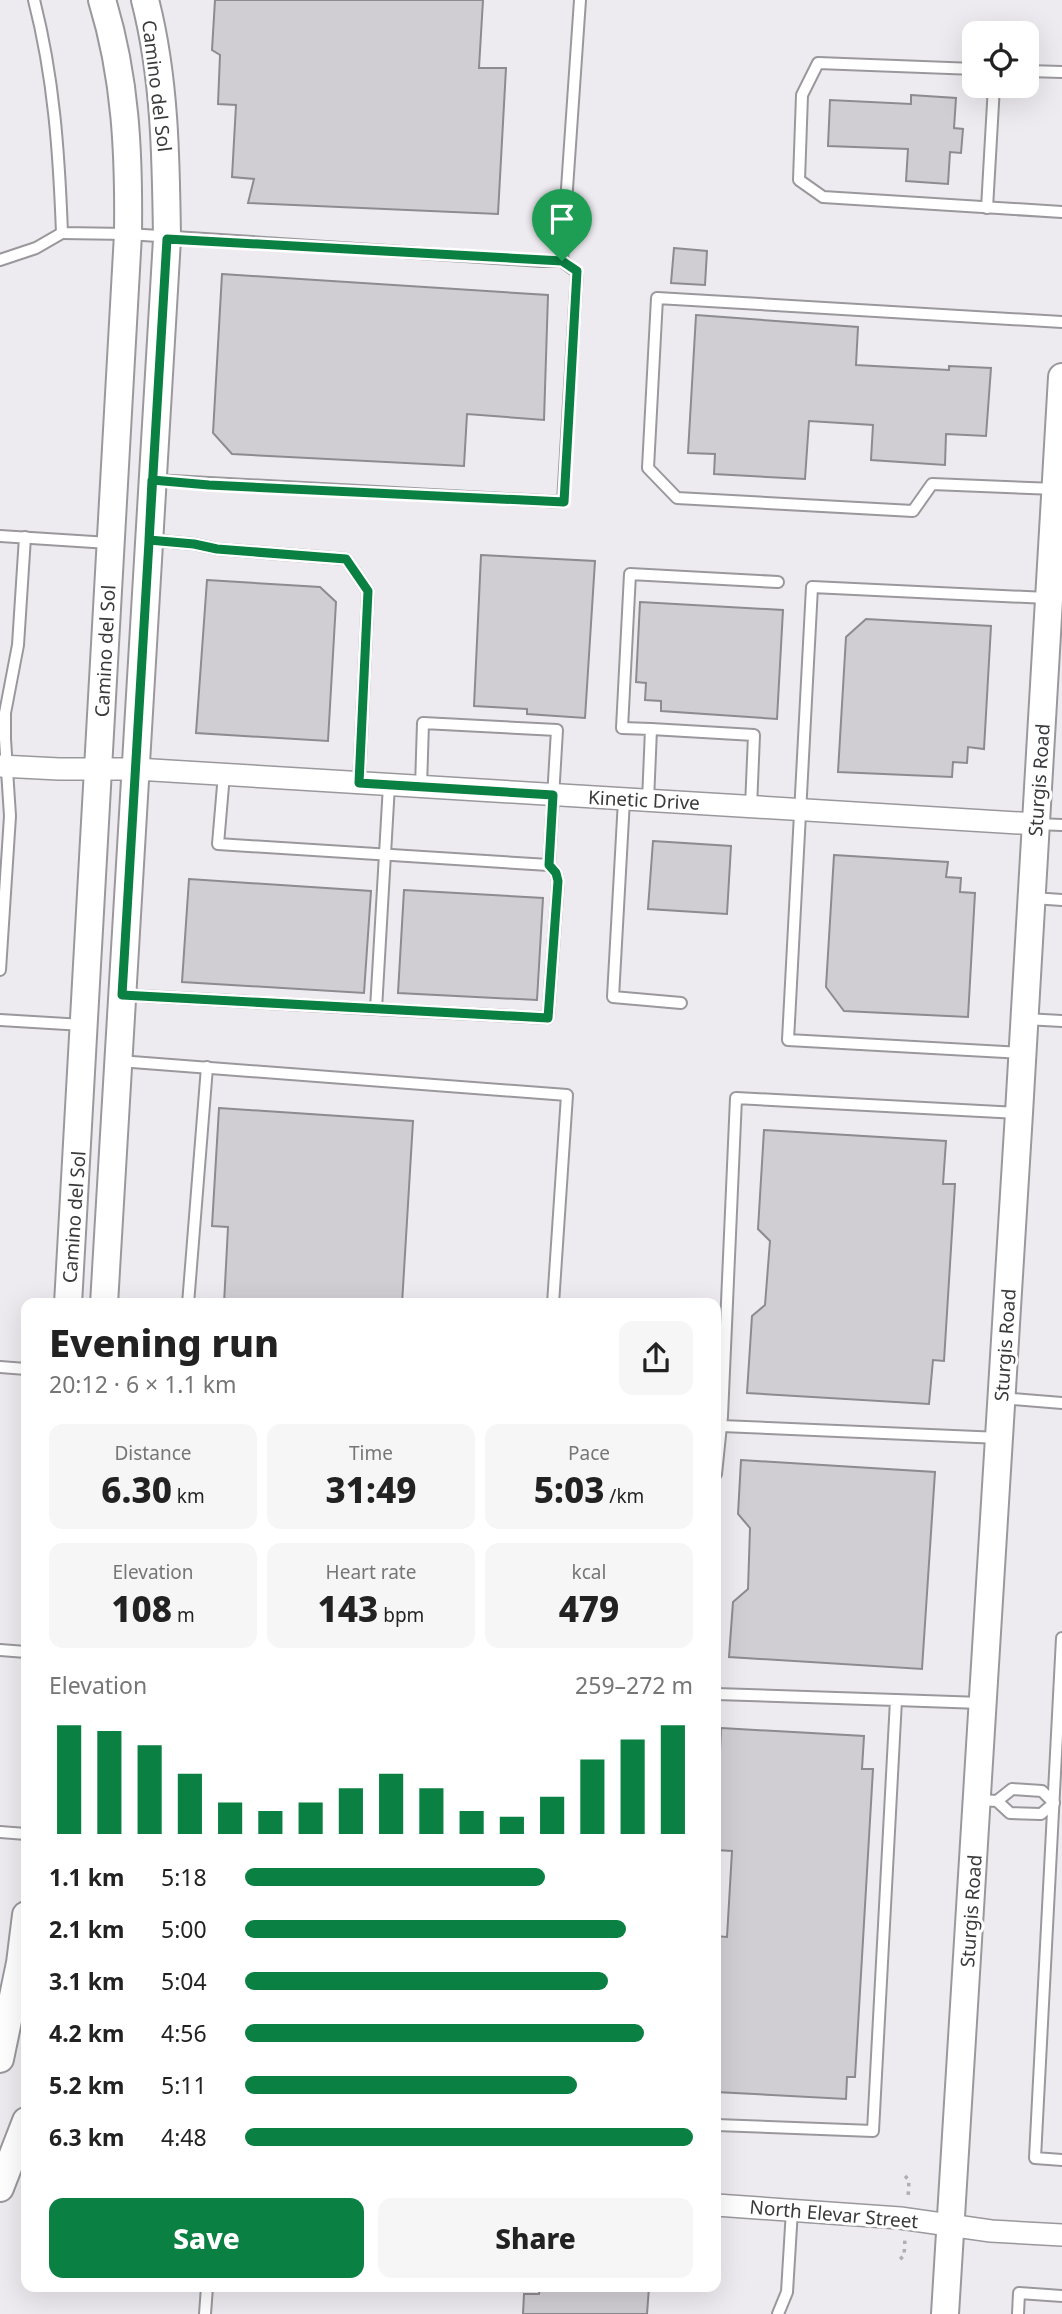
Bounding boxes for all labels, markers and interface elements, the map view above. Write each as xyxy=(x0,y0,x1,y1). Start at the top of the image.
street label: Camino del Sol xyxy=(136,19,178,153)
map controls xyxy=(962,21,1039,98)
button: locate xyxy=(962,21,1039,98)
pin xyxy=(532,189,592,261)
icon: arrive xyxy=(543,200,581,238)
street label: Camino del Sol xyxy=(89,584,121,718)
street label: Sturgis Road xyxy=(1022,723,1056,837)
street label: Kinetic Drive xyxy=(587,784,701,816)
street label: Camino del Sol xyxy=(56,1150,92,1284)
street label: Sturgis Road xyxy=(988,1288,1022,1402)
text: Evening run xyxy=(49,1316,279,1368)
button: share xyxy=(619,1321,693,1395)
text: 20:12 · 6 × 1.1 km xyxy=(49,1368,236,1400)
text: Distance xyxy=(115,1440,191,1466)
text: Time xyxy=(349,1440,393,1466)
text: Pace xyxy=(568,1440,610,1466)
text: 6.30 xyxy=(101,1466,172,1513)
text: 31:49 xyxy=(326,1466,416,1513)
text: 5:03 xyxy=(534,1466,604,1513)
text: km xyxy=(172,1483,205,1509)
text: /km xyxy=(604,1483,644,1509)
text: Elevation xyxy=(112,1559,194,1585)
text: Heart rate xyxy=(326,1559,416,1585)
text: kcal xyxy=(572,1559,606,1585)
text: 108 xyxy=(111,1585,172,1632)
text: 143 xyxy=(318,1585,378,1632)
text: 479 xyxy=(559,1585,619,1632)
text: m xyxy=(172,1602,195,1628)
text: bpm xyxy=(378,1602,424,1628)
text: Elevation xyxy=(49,1669,147,1701)
text: 259–272 m xyxy=(575,1669,693,1701)
street label: Sturgis Road xyxy=(954,1854,988,1968)
text: 1.1 km xyxy=(49,1861,124,1893)
text: 5:18 xyxy=(161,1861,207,1893)
text: 2.1 km xyxy=(49,1913,124,1945)
text: 5:00 xyxy=(161,1913,207,1945)
text: 3.1 km xyxy=(49,1965,124,1997)
text: 5:04 xyxy=(161,1965,207,1997)
text: 4.2 km xyxy=(49,2017,124,2049)
text: 4:56 xyxy=(161,2017,207,2049)
text: 5.2 km xyxy=(49,2069,124,2101)
text: 5:11 xyxy=(161,2069,207,2101)
text: 6.3 km xyxy=(49,2121,124,2153)
text: 4:48 xyxy=(161,2121,207,2153)
street label: North Elevar Street xyxy=(749,2194,920,2234)
button: Save xyxy=(49,2198,364,2278)
button: Share xyxy=(378,2198,693,2278)

